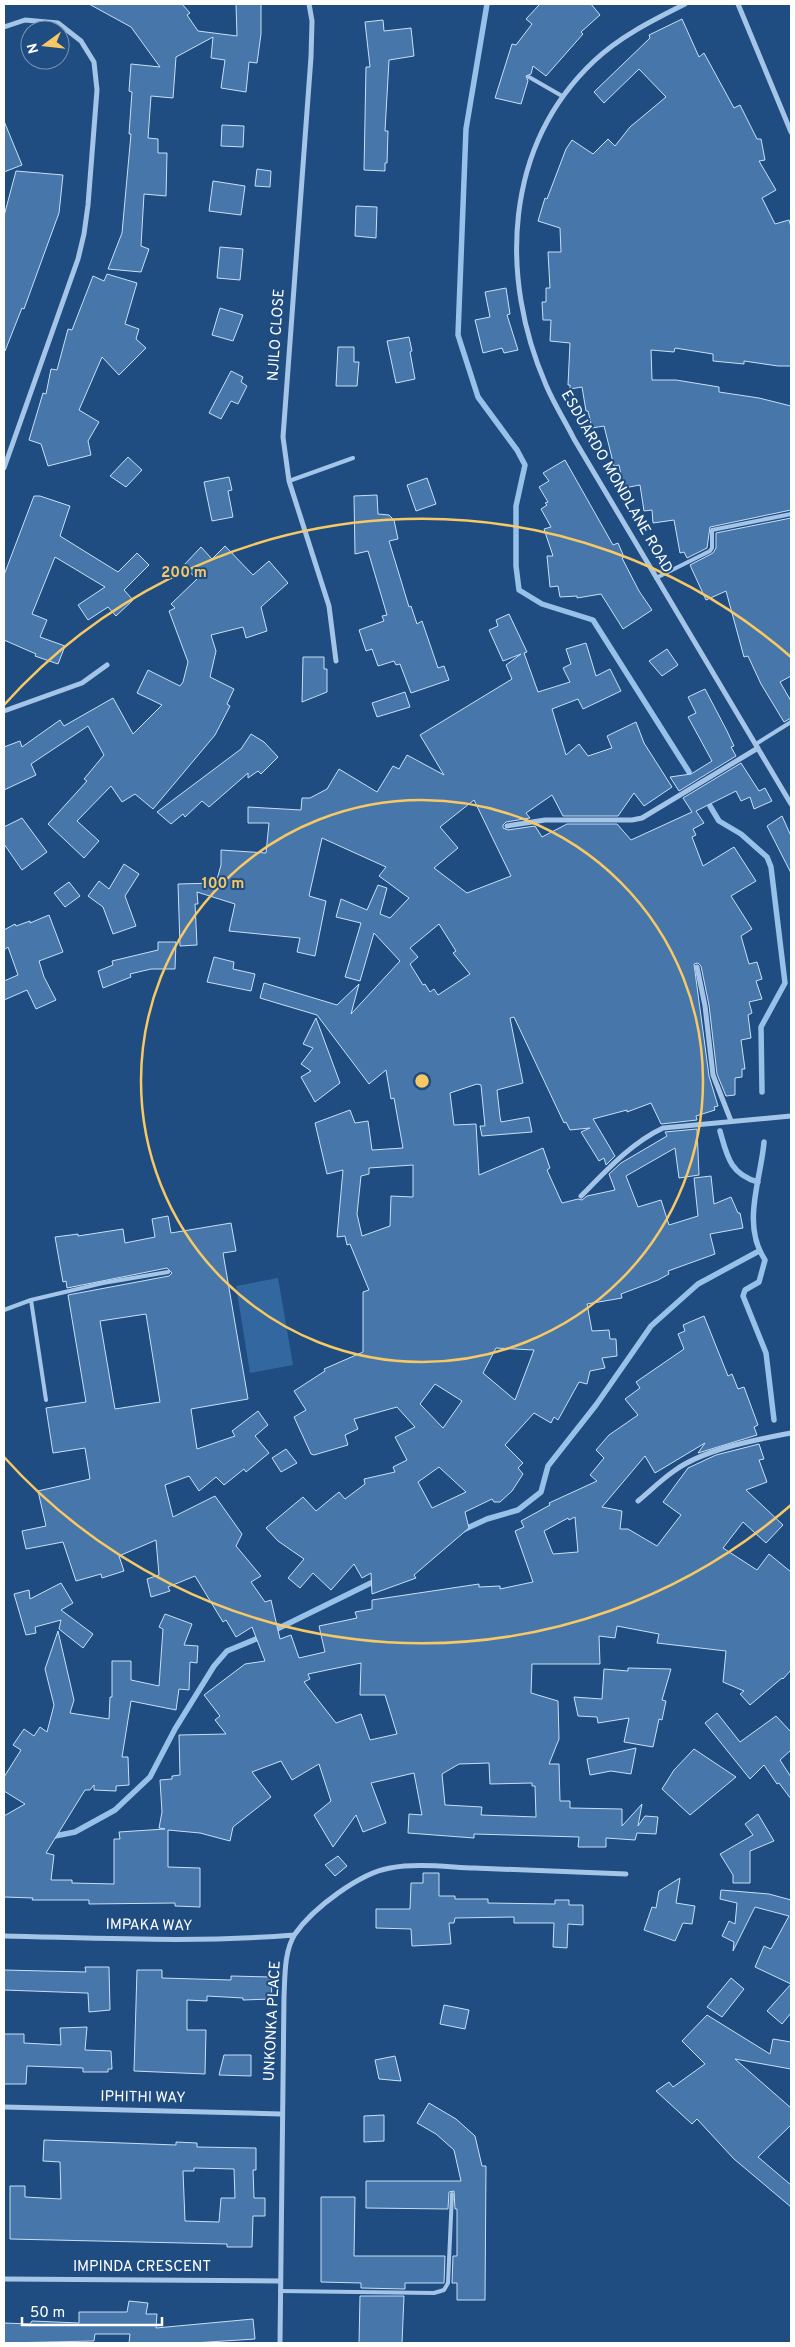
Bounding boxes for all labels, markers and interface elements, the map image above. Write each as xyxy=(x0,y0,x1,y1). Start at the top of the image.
north arrow xyxy=(20,20,70,70)
text: N xyxy=(24,41,43,55)
street label: NJILO CLOSE xyxy=(264,288,290,382)
street label: ESDUARDO MONDLANE ROAD xyxy=(556,387,676,577)
text: 200 m xyxy=(161,564,207,583)
text: 100 m xyxy=(202,875,244,894)
centre of rings xyxy=(413,1072,431,1090)
street label: IMPAKA WAY xyxy=(105,1916,193,1936)
street label: UNKONKA PLACE xyxy=(260,1960,286,2082)
street label: IPHITHI WAY xyxy=(100,2088,186,2108)
street label: IMPINDA CRESCENT xyxy=(73,2258,211,2277)
scale bar xyxy=(22,2294,162,2326)
text: 50 m xyxy=(30,2304,65,2323)

